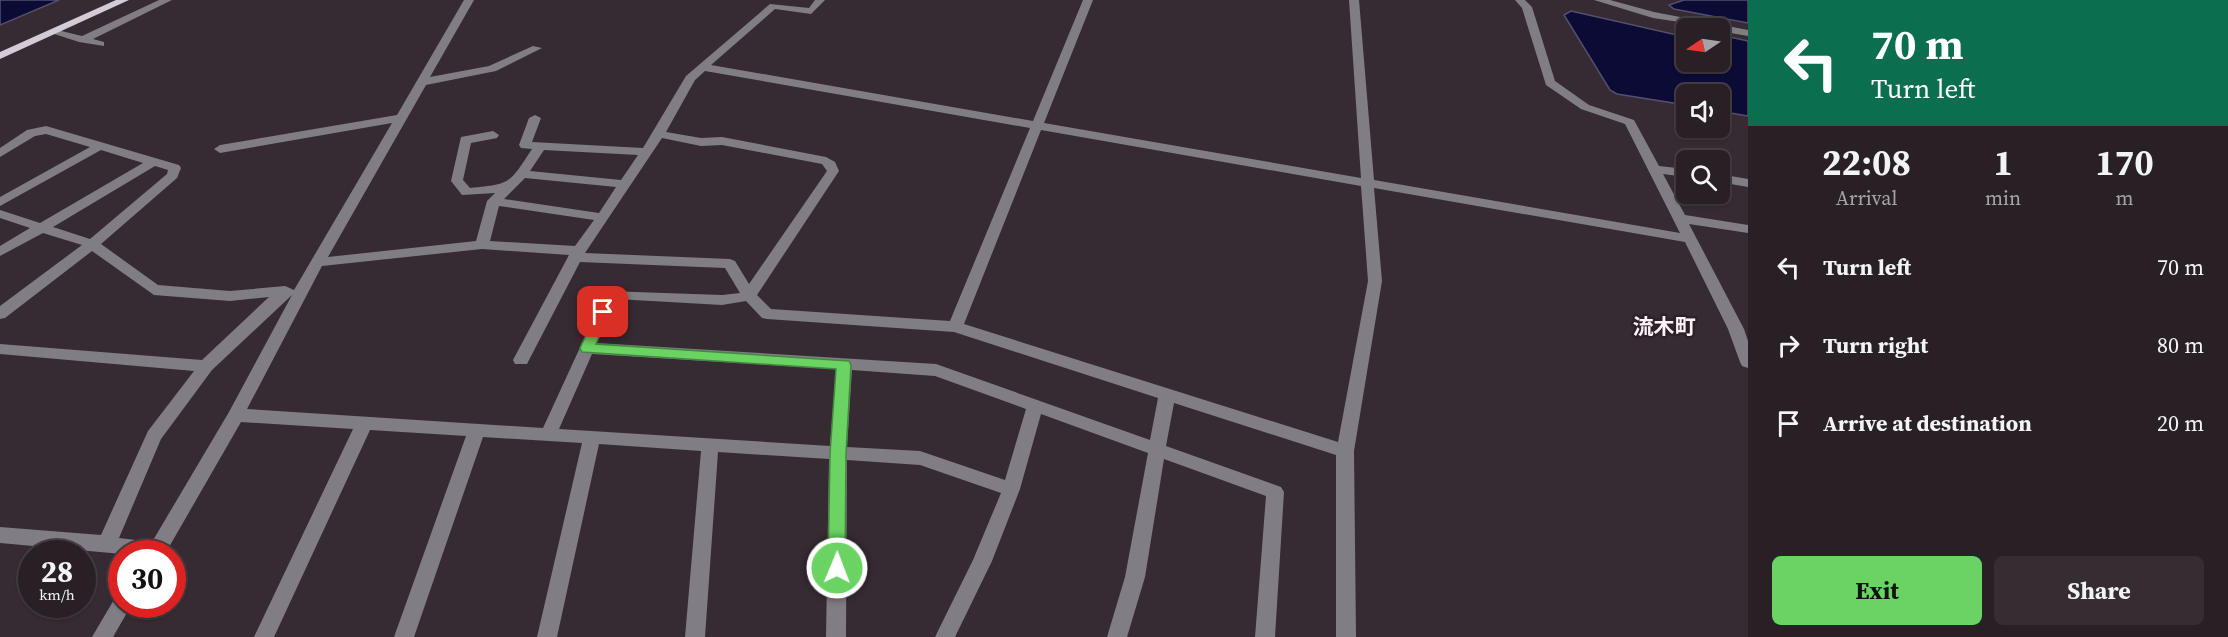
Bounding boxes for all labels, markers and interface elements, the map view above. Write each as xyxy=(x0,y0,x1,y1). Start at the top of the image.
text: 70 m xyxy=(1871,15,1964,73)
north arrow xyxy=(1676,18,1730,72)
map controls xyxy=(1676,18,1730,204)
icon: left xyxy=(1772,24,1850,102)
text: Turn left xyxy=(1871,70,1975,107)
button: sound xyxy=(1676,84,1730,138)
text: 22:08 xyxy=(1822,138,1911,187)
text: 1 xyxy=(1993,138,2013,187)
text: 170 xyxy=(2095,138,2154,187)
button: search xyxy=(1676,150,1730,204)
text: Arrival xyxy=(1836,184,1897,212)
text: min xyxy=(1985,184,2021,212)
text: m xyxy=(2116,184,2134,212)
icon: left xyxy=(1772,251,1805,284)
text: Turn left xyxy=(1823,252,1911,282)
text: 70 m xyxy=(2157,252,2204,282)
pin xyxy=(577,286,628,337)
icon: arrive xyxy=(586,295,619,328)
district label: 流木町 xyxy=(1633,312,1696,341)
icon: right xyxy=(1772,329,1805,362)
text: Turn right xyxy=(1823,330,1928,360)
text: 80 m xyxy=(2157,330,2204,360)
icon: arrive xyxy=(1772,407,1805,440)
text: Arrive at destination xyxy=(1823,408,2032,438)
text: 20 m xyxy=(2157,408,2204,438)
position arrow xyxy=(805,536,869,600)
speed limit sign: 30 xyxy=(108,540,186,618)
text: 28 xyxy=(41,551,73,592)
button: Exit xyxy=(1772,556,1982,625)
button: Share xyxy=(1994,556,2204,625)
text: km/h xyxy=(39,584,75,605)

